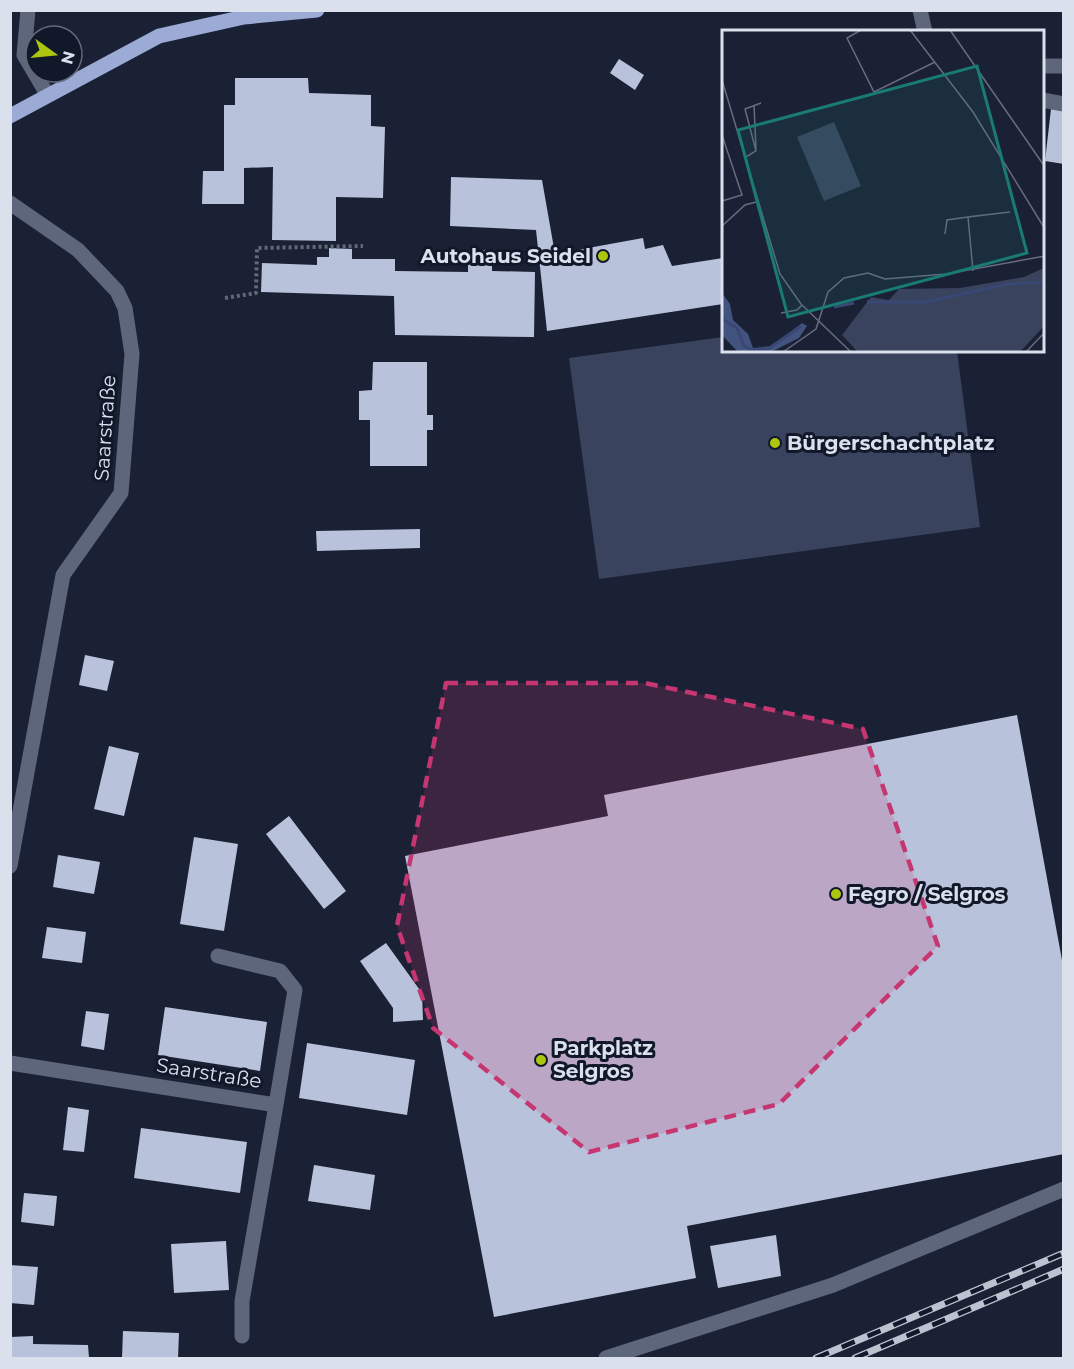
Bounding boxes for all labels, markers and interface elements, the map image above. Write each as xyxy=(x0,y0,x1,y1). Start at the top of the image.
north arrow xyxy=(24,24,84,84)
inset map xyxy=(722,30,1044,352)
text: N xyxy=(57,49,79,66)
place label: Autohaus Seidel xyxy=(420,244,591,268)
marker: Autohaus Seidel xyxy=(596,249,610,263)
street label: Saarstraße xyxy=(89,374,121,482)
place label: Bürgerschachtplatz xyxy=(787,431,994,455)
marker: Bürgerschachtplatz xyxy=(768,436,782,450)
place label: Fegro / Selgros xyxy=(848,882,1006,906)
marker: Fegro / Selgros xyxy=(829,887,843,901)
place label: Parkplatz Selgros xyxy=(553,1036,653,1083)
street label: Saarstraße xyxy=(155,1053,263,1093)
marker: Parkplatz Selgros xyxy=(534,1053,548,1067)

